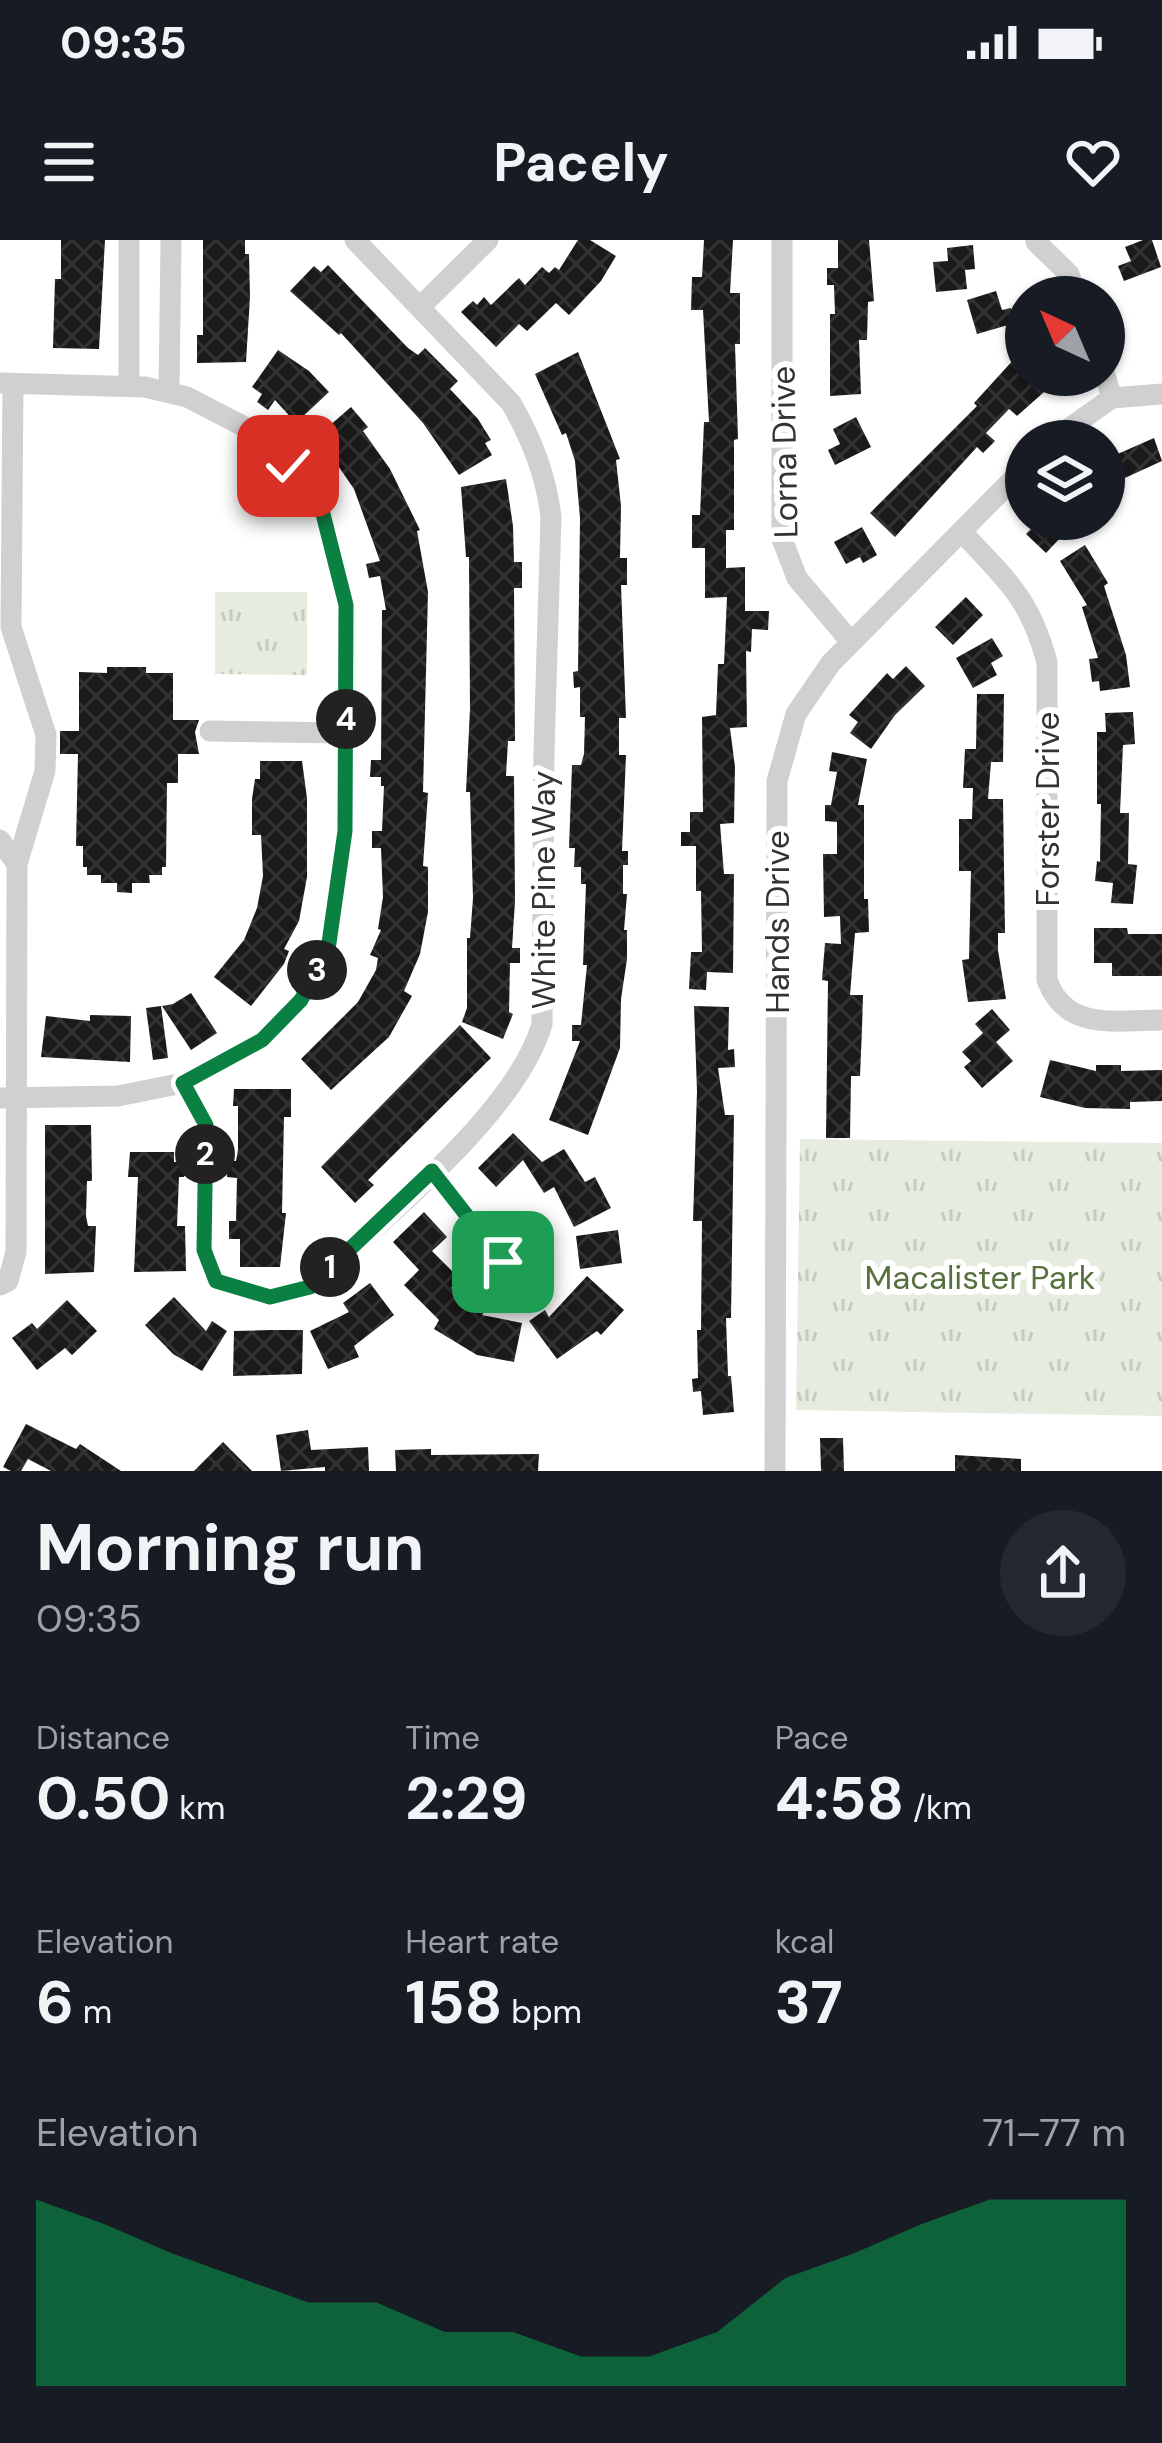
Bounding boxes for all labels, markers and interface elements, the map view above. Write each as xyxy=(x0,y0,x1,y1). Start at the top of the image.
text: 09:35 xyxy=(60,13,187,72)
text: Pacely xyxy=(493,127,669,198)
icon: menu xyxy=(36,129,102,195)
icon: heart xyxy=(1060,129,1126,195)
north arrow xyxy=(1005,276,1125,396)
map controls xyxy=(1005,276,1125,540)
street label: Lorna Drive xyxy=(761,365,808,539)
pin xyxy=(237,415,339,517)
button: layers xyxy=(1005,420,1125,540)
icon: check xyxy=(255,433,321,499)
pin: 4 xyxy=(316,689,376,749)
text: 4 xyxy=(335,697,357,740)
street label: Forster Drive xyxy=(1026,712,1069,906)
street label: White Pine Way xyxy=(522,771,565,1009)
street label: Hands Drive xyxy=(756,830,799,1014)
pin: 3 xyxy=(287,940,347,1000)
text: 3 xyxy=(307,948,327,991)
pin: 2 xyxy=(175,1124,235,1184)
text: 2 xyxy=(195,1132,215,1175)
pin xyxy=(452,1211,554,1313)
icon: arrive xyxy=(470,1229,536,1295)
pin: 1 xyxy=(300,1237,360,1297)
text: 1 xyxy=(324,1245,336,1288)
park label: Macalister Park xyxy=(864,1256,1096,1299)
text: Morning run xyxy=(36,1505,424,1590)
button: share xyxy=(1000,1510,1126,1636)
text: 09:35 xyxy=(36,1593,142,1644)
text: Distance xyxy=(36,1716,170,1759)
text: Time xyxy=(405,1716,480,1759)
text: Pace xyxy=(775,1716,849,1759)
text: 0.50 xyxy=(36,1759,171,1838)
text: 2:29 xyxy=(405,1759,528,1838)
text: 4:58 xyxy=(775,1759,904,1838)
text: km xyxy=(171,1786,225,1829)
text: /km xyxy=(904,1786,972,1829)
text: Elevation xyxy=(36,1920,174,1963)
text: Heart rate xyxy=(405,1920,559,1963)
text: kcal xyxy=(775,1920,834,1963)
text: 6 xyxy=(36,1963,74,2042)
text: 158 xyxy=(405,1963,502,2042)
text: 37 xyxy=(775,1963,843,2042)
text: m xyxy=(74,1990,112,2033)
text: bpm xyxy=(502,1990,582,2033)
text: Elevation xyxy=(36,2107,199,2158)
text: 71–77 m xyxy=(982,2107,1126,2158)

